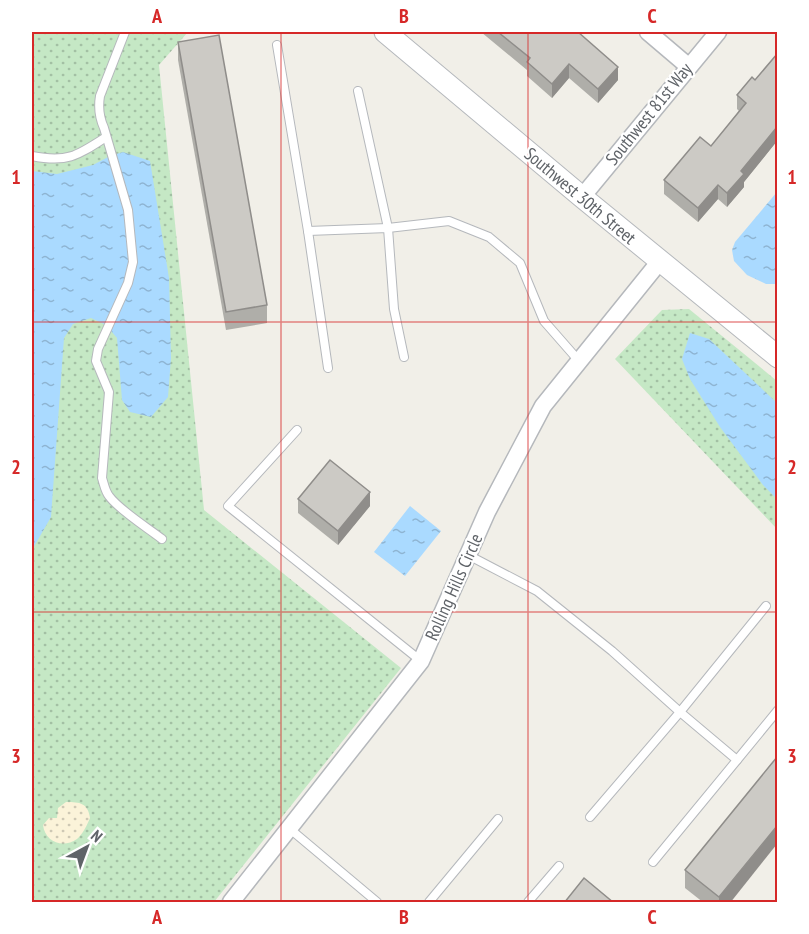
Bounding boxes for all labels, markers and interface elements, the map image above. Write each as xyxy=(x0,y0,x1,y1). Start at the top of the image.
text: A xyxy=(151,3,163,29)
text: B xyxy=(399,3,409,29)
text: C xyxy=(647,3,657,29)
street label: Southwest 81st Way xyxy=(600,58,697,170)
street label: Southwest 30th Street xyxy=(520,142,641,249)
text: 1 xyxy=(11,164,21,190)
text: 1 xyxy=(787,164,797,190)
text: 2 xyxy=(11,454,21,480)
text: 2 xyxy=(787,454,797,480)
street label: Rolling Hills Circle xyxy=(420,530,487,644)
text: 3 xyxy=(11,743,21,769)
text: 3 xyxy=(787,743,797,769)
north arrow xyxy=(57,817,117,877)
text: N xyxy=(87,825,107,846)
text: A xyxy=(151,904,163,930)
text: B xyxy=(399,904,409,930)
text: C xyxy=(647,904,657,930)

